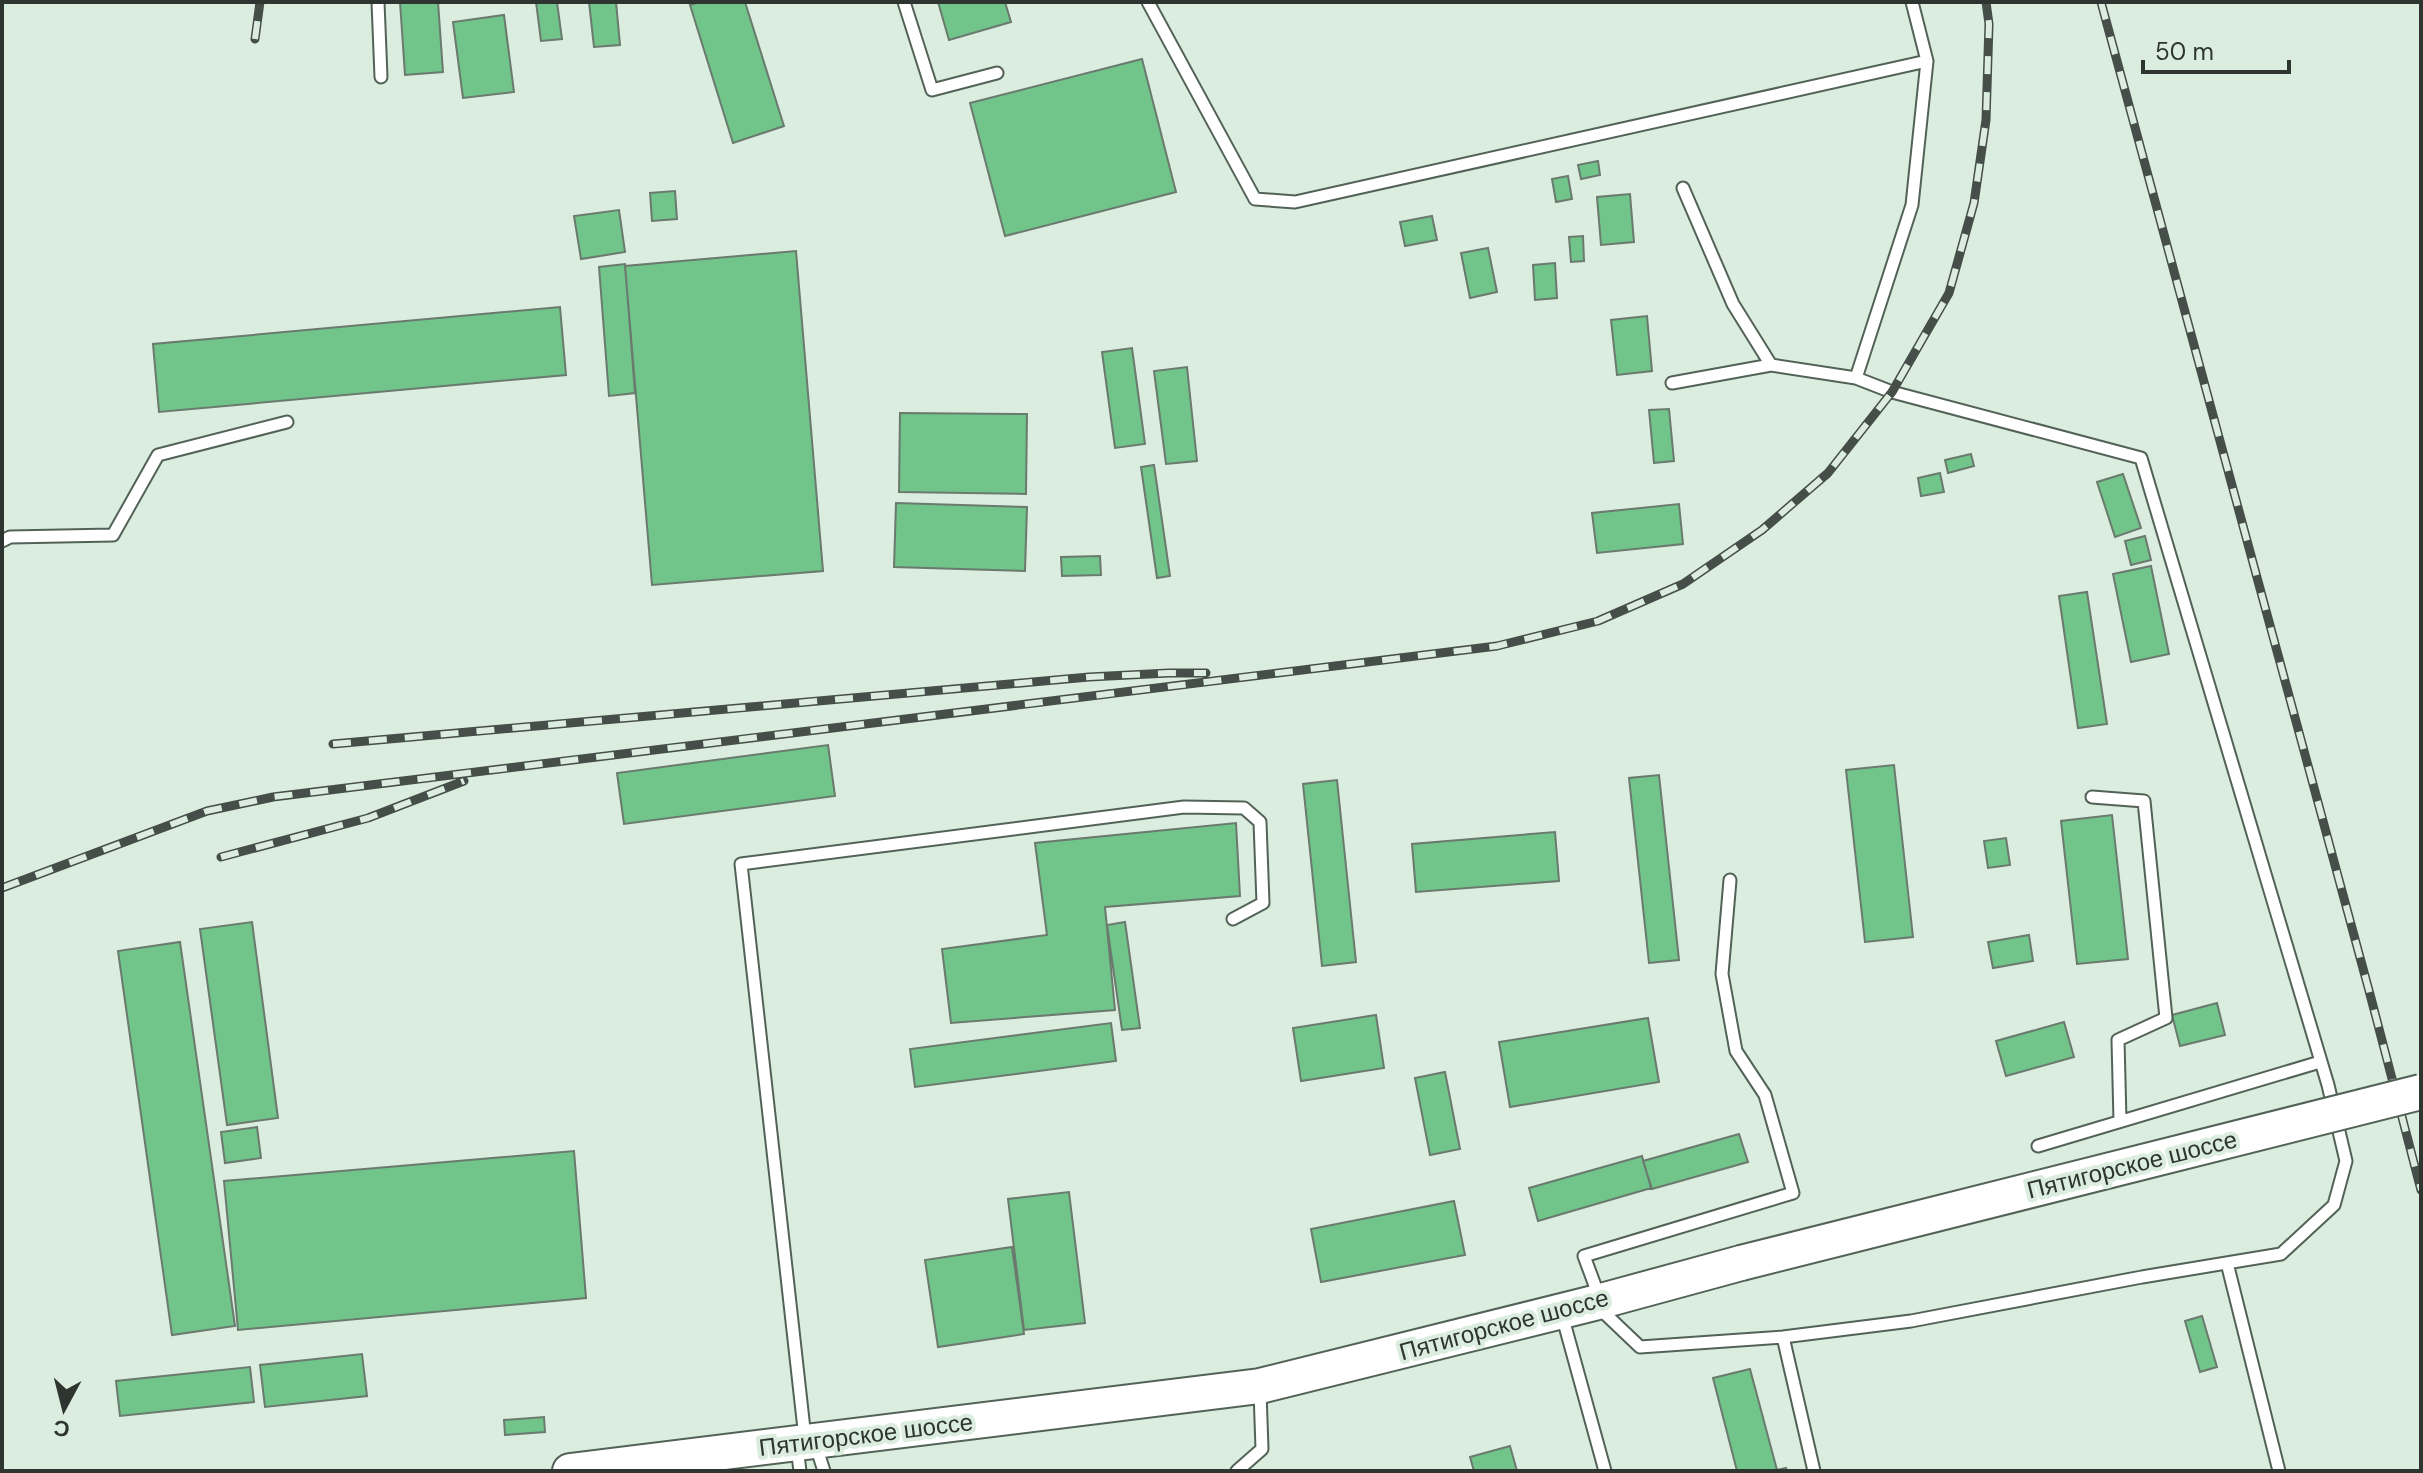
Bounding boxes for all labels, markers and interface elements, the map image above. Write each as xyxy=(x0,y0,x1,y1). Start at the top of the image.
scale bar xyxy=(2143,24,2289,74)
text: 50 m xyxy=(2155,36,2214,67)
street label: Пятигорское шоссе xyxy=(2024,1123,2240,1206)
street label: Пятигорское шоссе xyxy=(1396,1282,1612,1367)
north arrow xyxy=(24,1369,104,1449)
street label: Пятигорское шоссе xyxy=(757,1406,975,1463)
text: С xyxy=(52,1413,71,1444)

